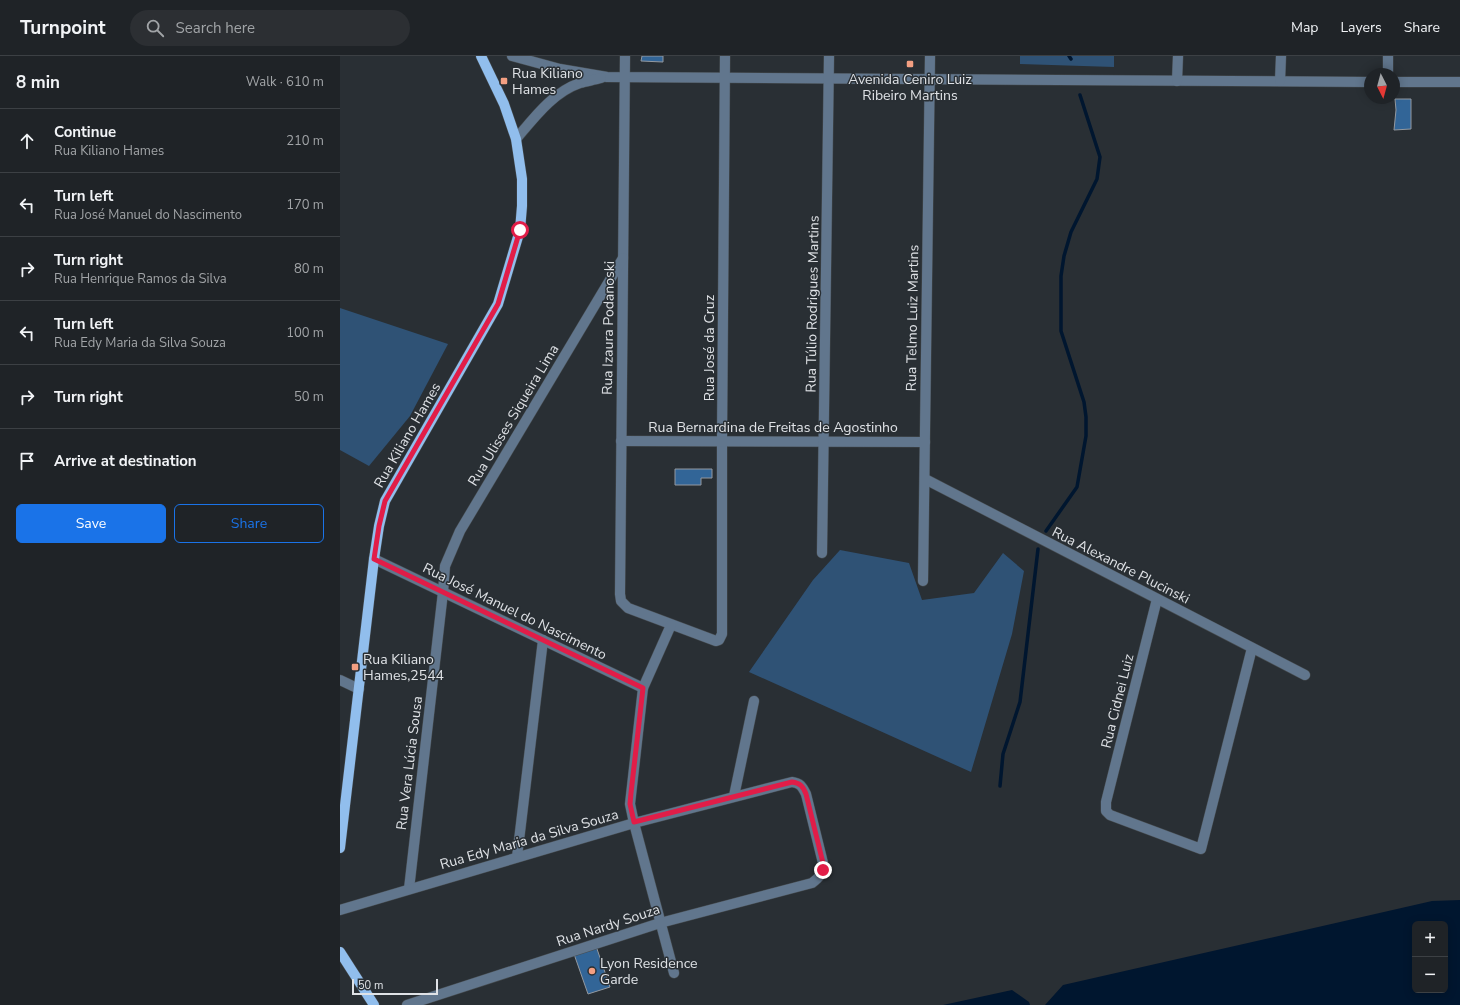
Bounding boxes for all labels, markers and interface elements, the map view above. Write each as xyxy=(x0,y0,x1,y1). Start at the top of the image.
search box xyxy=(130,10,410,46)
text: Turnpoint xyxy=(20,15,106,41)
icon: search xyxy=(144,17,166,39)
text: Search here xyxy=(176,18,255,38)
text: Map xyxy=(1291,18,1318,37)
text: Layers xyxy=(1340,18,1382,37)
text: Share xyxy=(1404,18,1440,37)
marker: Avenida Ceniro Luiz Ribeiro Martins xyxy=(905,59,915,69)
place label: Rua Kiliano Hames xyxy=(512,64,583,99)
north arrow xyxy=(1364,68,1400,104)
place label: Avenida Ceniro Luiz Ribeiro Martins xyxy=(848,70,972,105)
text: 8 min xyxy=(16,71,60,94)
text: Walk · 610 m xyxy=(246,73,324,91)
marker: Rua Kiliano Hames xyxy=(499,76,509,86)
text: Continue xyxy=(54,122,116,142)
icon: ahead xyxy=(16,130,38,152)
text: 210 m xyxy=(286,132,324,150)
text: Rua Kiliano Hames xyxy=(54,142,164,160)
text: Turn left xyxy=(54,186,113,206)
icon: left xyxy=(16,194,38,216)
text: 170 m xyxy=(286,196,324,214)
text: Rua José Manuel do Nascimento xyxy=(54,206,242,224)
street label: Rua Túlio Rodrigues Martins xyxy=(801,215,824,393)
route start xyxy=(511,221,529,239)
street label: Rua Telmo Luiz Martins xyxy=(902,244,923,392)
text: Turn right xyxy=(54,250,123,270)
icon: right xyxy=(16,258,38,280)
text: 80 m xyxy=(294,260,324,278)
street label: Rua Izaura Podanoski xyxy=(598,261,619,395)
text: Rua Henrique Ramos da Silva xyxy=(54,270,227,288)
street label: Rua José da Cruz xyxy=(700,294,719,401)
text: Turn left xyxy=(54,314,113,334)
icon: left xyxy=(16,322,38,344)
text: 100 m xyxy=(286,324,324,342)
text: Rua Edy Maria da Silva Souza xyxy=(54,334,226,352)
street label: Rua Ulisses Siqueira Lima xyxy=(464,341,563,490)
street label: Rua Kiliano Hames xyxy=(370,379,445,491)
icon: right xyxy=(16,386,38,408)
text: Turn right xyxy=(54,387,123,407)
text: 50 m xyxy=(294,388,324,406)
street label: Rua Bernardina de Freitas de Agostinho xyxy=(648,418,898,437)
icon: arrive xyxy=(16,450,38,472)
text: Arrive at destination xyxy=(54,451,197,471)
button: Save xyxy=(16,504,166,543)
button: Share xyxy=(174,504,324,543)
street label: Rua Alexandre Plucinski xyxy=(1049,522,1193,608)
street label: Rua José Manuel do Nascimento xyxy=(420,559,610,664)
place label: Rua Kiliano Hames,2544 xyxy=(363,650,444,685)
street label: Rua Cidnei Luiz xyxy=(1097,652,1138,750)
marker: Rua Kiliano Hames,2544 xyxy=(350,662,360,672)
street label: Rua Vera Lúcia Sousa xyxy=(392,695,427,831)
street label: Rua Edy Maria da Silva Souza xyxy=(438,805,621,874)
route end xyxy=(814,861,832,879)
street label: Rua Nardy Souza xyxy=(554,900,662,951)
map controls xyxy=(1412,921,1448,993)
button: + xyxy=(1412,921,1448,957)
place label: Lyon Residence Garde xyxy=(600,954,697,989)
button: − xyxy=(1412,957,1448,993)
marker: Lyon Residence Garde xyxy=(587,966,597,976)
scale bar xyxy=(352,977,438,996)
text: 50 m xyxy=(358,978,383,993)

